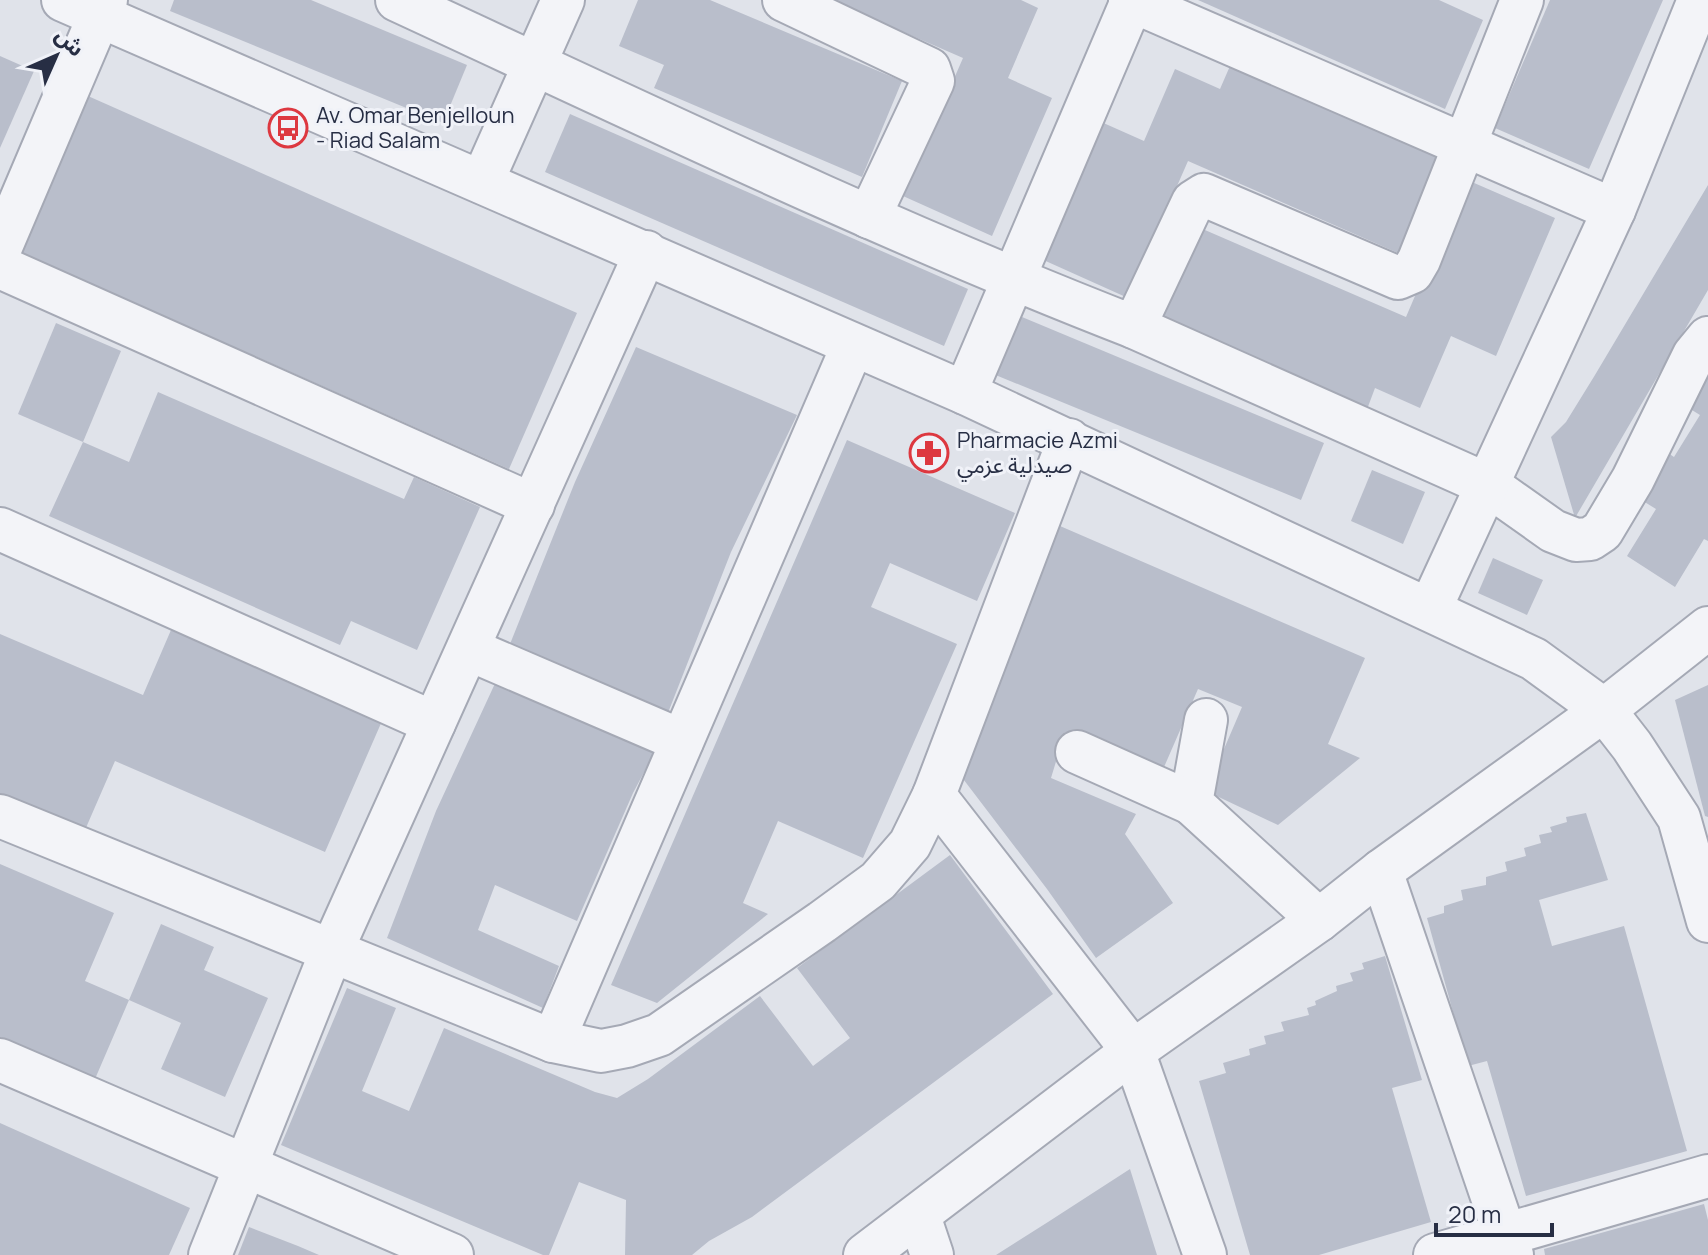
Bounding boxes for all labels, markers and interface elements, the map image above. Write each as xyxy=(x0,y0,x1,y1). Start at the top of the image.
north arrow xyxy=(16,16,96,96)
text: ش xyxy=(49,21,91,63)
place label: Av. Omar Benjelloun - Riad Salam xyxy=(316,100,514,155)
bus stop icon: Av. Omar Benjelloun - Riad Salam xyxy=(267,107,309,149)
place label: Pharmacie Azmi صيدلية عزمي xyxy=(957,425,1118,482)
pharmacy icon: Pharmacie Azmi صيدلية عزمي xyxy=(908,432,950,474)
scale bar xyxy=(1436,1187,1552,1237)
text: 20 m xyxy=(1448,1197,1501,1230)

